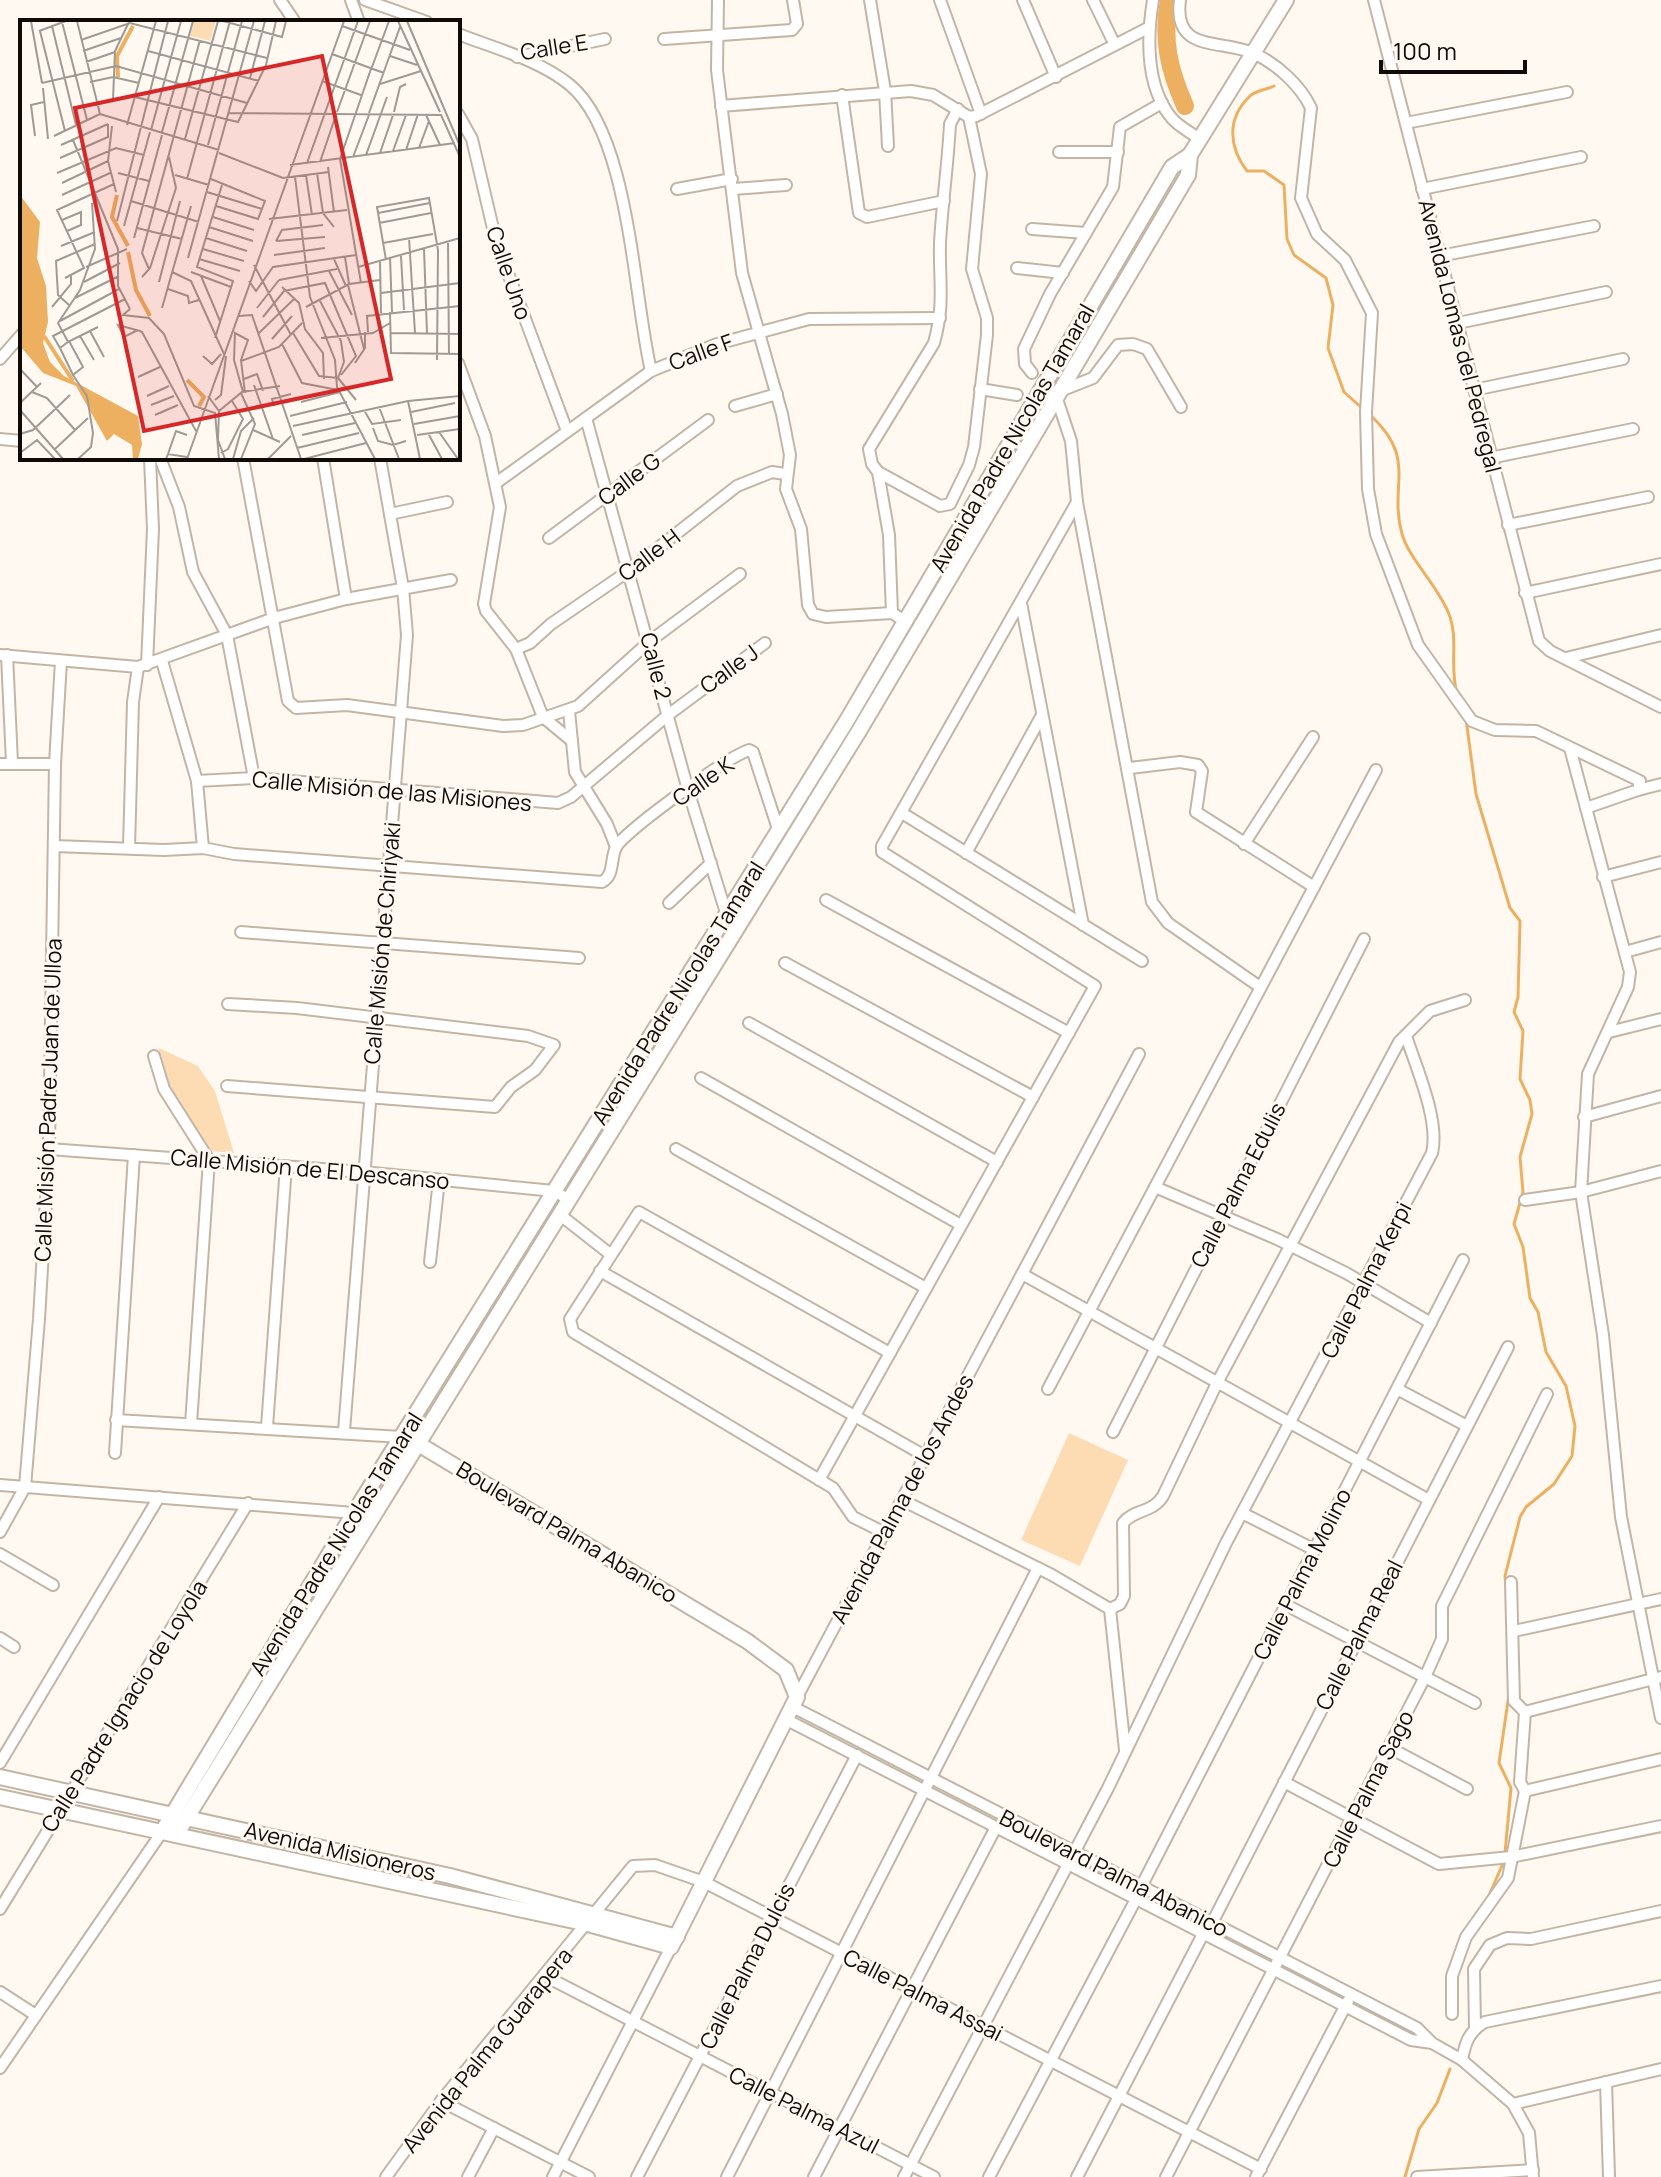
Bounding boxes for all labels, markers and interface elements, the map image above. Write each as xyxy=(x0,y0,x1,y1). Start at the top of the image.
inset map xyxy=(20,20,460,460)
scale bar xyxy=(1381,24,1525,74)
street label: Calle E xyxy=(518,27,590,67)
text: 100 m xyxy=(1393,34,1457,67)
street label: Avenida Lomas del Pedregal xyxy=(1411,196,1509,476)
street label: Calle Uno xyxy=(479,222,539,324)
street label: Avenida Padre Nicolas Tamaral xyxy=(923,298,1101,578)
street label: Calle F xyxy=(665,327,737,377)
street label: Calle G xyxy=(592,446,666,512)
street label: Calle H xyxy=(612,522,686,588)
street label: Calle 2 xyxy=(633,629,679,703)
street label: Calle J xyxy=(694,638,764,700)
street label: Calle K xyxy=(666,749,740,813)
street label: Calle Misión de las Misiones xyxy=(251,764,533,818)
street label: Calle Misión de Chiriyaki xyxy=(356,821,408,1065)
street label: Avenida Padre Nicolas Tamaral xyxy=(584,856,772,1130)
street label: Calle Misión Padre Juan de Ulloa xyxy=(27,938,69,1262)
street label: Calle Palma Edulis xyxy=(1183,1097,1293,1273)
street label: Calle Misión de El Descanso xyxy=(169,1142,451,1196)
street label: Calle Palma Kerpi xyxy=(1314,1197,1418,1363)
street label: Avenida Palma de los Andes xyxy=(823,1369,981,1629)
street label: Avenida Padre Nicolas Tamaral xyxy=(242,1407,430,1681)
street label: Boulevard Palma Abanico xyxy=(451,1454,683,1610)
street label: Calle Palma Molino xyxy=(1246,1483,1358,1665)
street label: Calle Palma Real xyxy=(1308,1555,1410,1715)
street label: Calle Padre Ignacio de Loyola xyxy=(34,1574,214,1838)
street label: Calle Palma Sago xyxy=(1315,1705,1421,1873)
street label: Boulevard Palma Abanico xyxy=(995,1802,1233,1944)
street label: Avenida Misioneros xyxy=(241,1814,439,1888)
street label: Calle Palma Dulcis xyxy=(692,1878,802,2054)
street label: Avenida Palma Guarapera xyxy=(395,1941,579,2159)
street label: Calle Palma Assai xyxy=(838,1942,1008,2048)
street label: Calle Palma Azul xyxy=(724,2059,884,2161)

